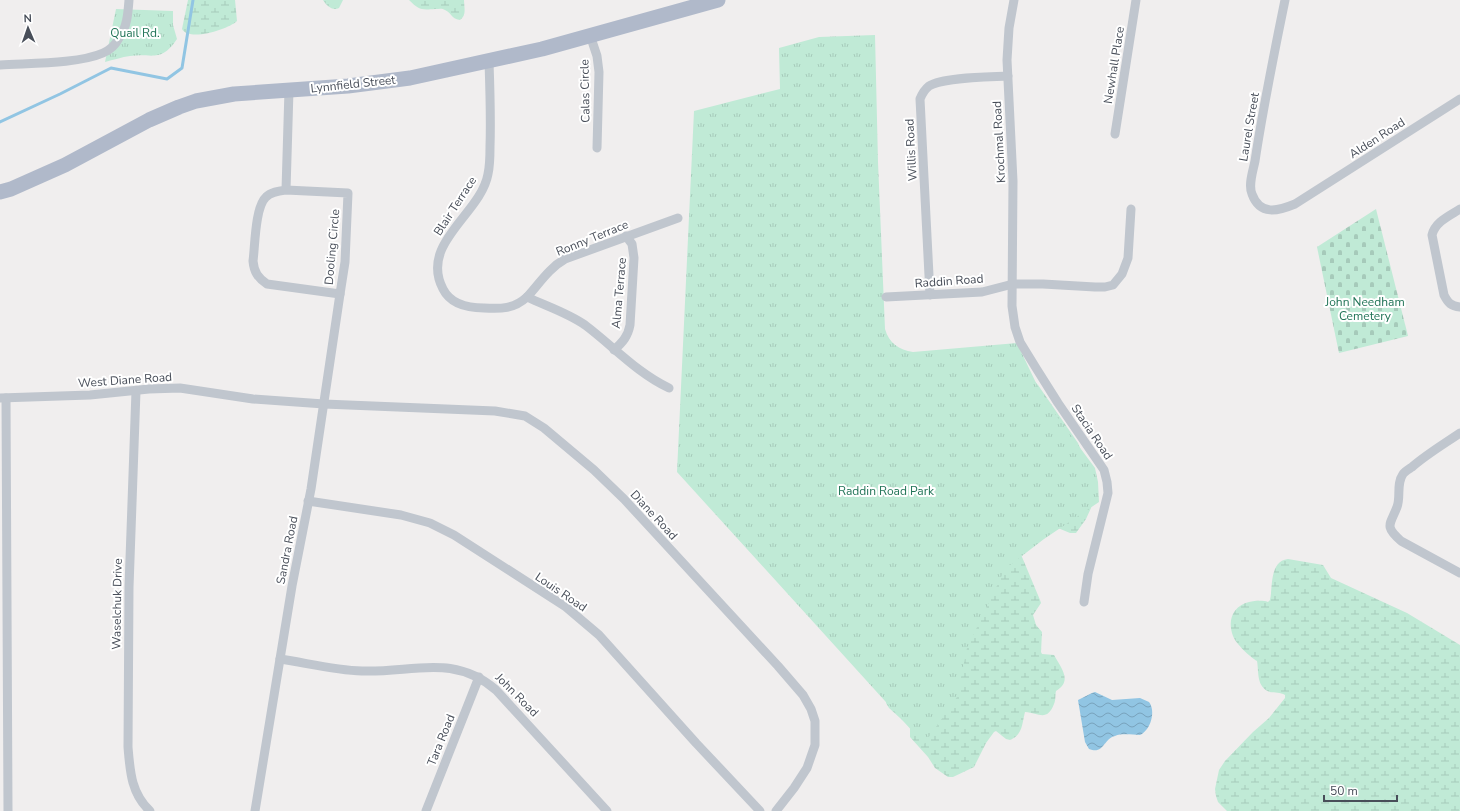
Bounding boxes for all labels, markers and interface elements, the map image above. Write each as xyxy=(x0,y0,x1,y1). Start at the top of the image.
north arrow xyxy=(8,8,48,48)
text: N xyxy=(23,11,32,26)
park label: Quail Rd. xyxy=(110,25,160,41)
street label: Newhall Place xyxy=(1100,25,1128,105)
street label: Calas Circle xyxy=(576,59,594,123)
street label: Lynnfield Street xyxy=(310,72,397,96)
street label: Laurel Street xyxy=(1235,91,1263,163)
street label: Krochmal Road xyxy=(989,101,1009,183)
street label: Alden Road xyxy=(1346,114,1408,162)
street label: Willis Road xyxy=(901,118,921,182)
street label: Blair Terrace xyxy=(430,173,480,239)
street label: Dooling Circle xyxy=(321,208,343,286)
street label: Ronny Terrace xyxy=(553,216,631,260)
street label: Alma Terrace xyxy=(608,257,630,329)
street label: Raddin Road xyxy=(914,271,984,291)
park label: John Needham Cemetery xyxy=(1324,294,1405,324)
street label: West Diane Road xyxy=(77,369,173,391)
street label: Stacia Road xyxy=(1068,401,1116,463)
park label: Raddin Road Park xyxy=(838,483,935,499)
street label: Diane Road xyxy=(627,487,681,543)
street label: Sandra Road xyxy=(273,515,301,585)
street label: Waselchuk Drive xyxy=(108,558,126,650)
street label: Louis Road xyxy=(532,569,590,615)
street label: John Road xyxy=(491,669,542,720)
street label: Tara Road xyxy=(423,712,459,768)
scale bar xyxy=(1324,777,1397,803)
text: 50 m xyxy=(1330,783,1358,799)

